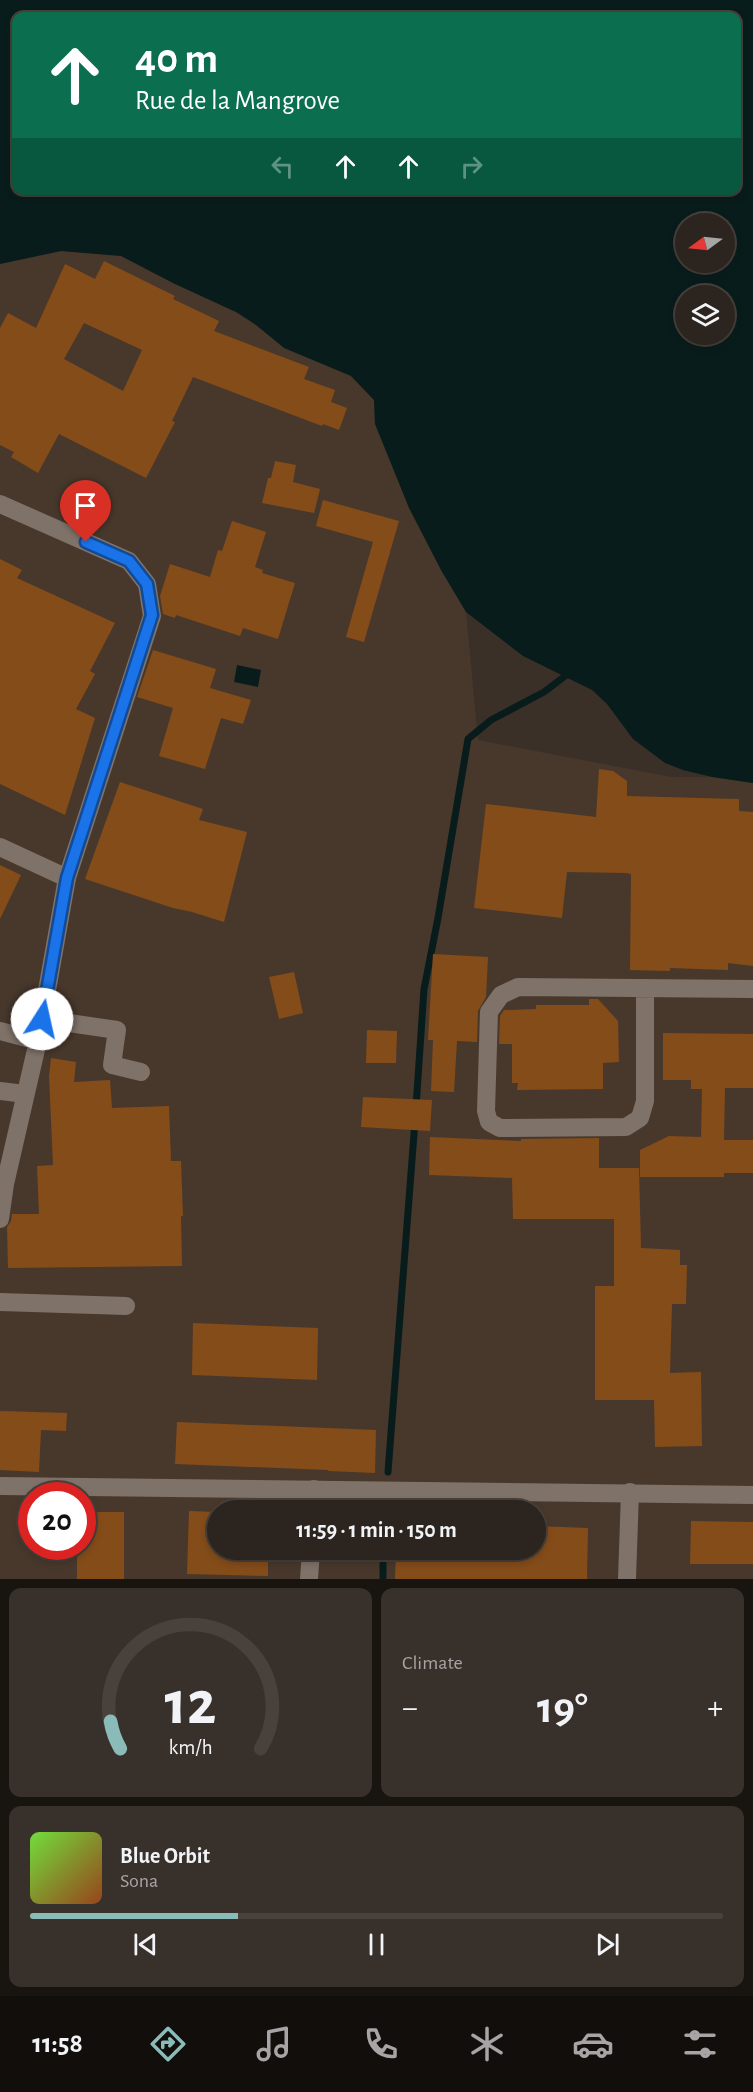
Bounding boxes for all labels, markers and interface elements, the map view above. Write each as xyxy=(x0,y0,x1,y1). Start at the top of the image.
icon: ahead xyxy=(36,36,114,114)
text: 40 m xyxy=(135,38,218,80)
text: Rue de la Mangrove xyxy=(135,87,340,114)
icon: left xyxy=(266,150,299,183)
icon: ahead xyxy=(329,150,362,183)
icon: ahead xyxy=(392,150,425,183)
icon: right xyxy=(455,150,488,183)
north arrow xyxy=(675,213,735,273)
map controls xyxy=(675,213,735,345)
button: layers xyxy=(675,285,735,345)
pin xyxy=(60,480,111,542)
icon: arrive xyxy=(69,489,102,522)
position arrow xyxy=(10,987,74,1051)
speed limit sign: 20 xyxy=(18,1482,96,1560)
text: 11:59 · 1 min · 150 m xyxy=(296,1519,457,1541)
text: Climate xyxy=(402,1653,463,1673)
text: 12 xyxy=(165,1673,216,1735)
text: 19° xyxy=(537,1686,588,1731)
text: − xyxy=(402,1692,418,1725)
text: + xyxy=(707,1692,723,1725)
text: km/h xyxy=(168,1738,213,1759)
text: Blue Orbit xyxy=(120,1845,210,1867)
text: Sona xyxy=(120,1871,158,1891)
icon: previous xyxy=(129,1928,162,1961)
icon: pause xyxy=(360,1928,393,1961)
icon: next xyxy=(591,1928,624,1961)
icon: directions xyxy=(147,2023,189,2065)
icon: music xyxy=(253,2023,295,2065)
icon: phone xyxy=(360,2023,402,2065)
icon: climate xyxy=(466,2023,508,2065)
icon: car xyxy=(572,2023,614,2065)
icon: filters xyxy=(679,2023,721,2065)
text: 11:58 xyxy=(32,2030,83,2057)

